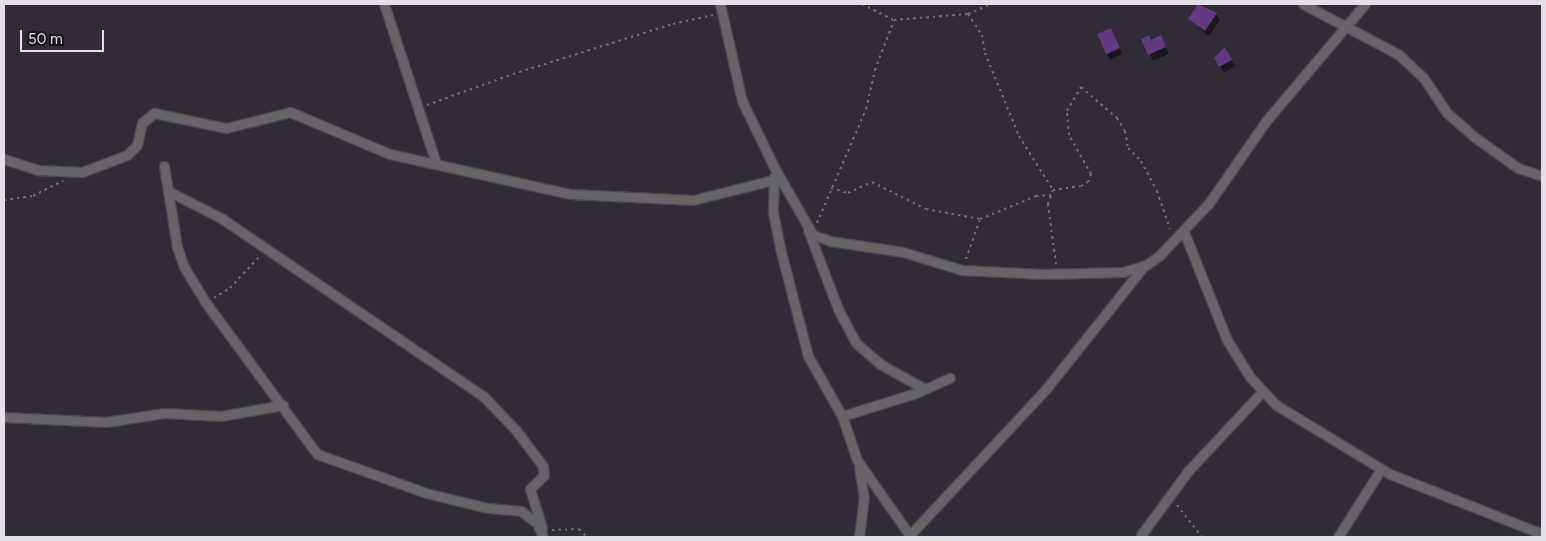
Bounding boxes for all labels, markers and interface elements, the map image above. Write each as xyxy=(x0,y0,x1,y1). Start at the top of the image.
scale bar xyxy=(22,20,106,52)
text: 50 m xyxy=(28,30,63,48)

